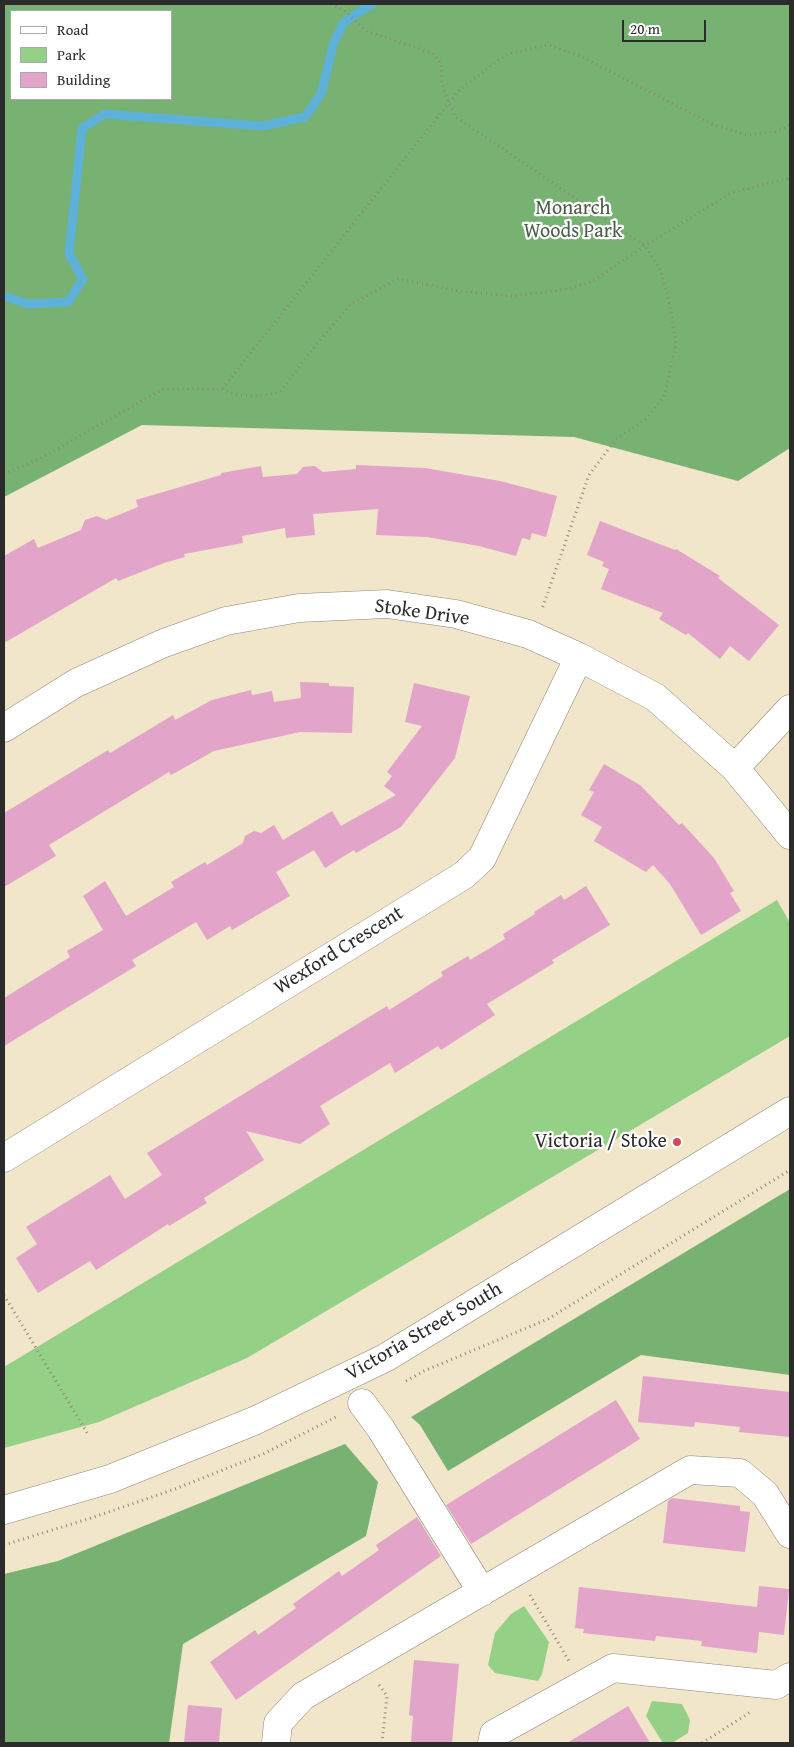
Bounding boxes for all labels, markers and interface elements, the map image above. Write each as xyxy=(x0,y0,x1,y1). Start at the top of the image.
legend xyxy=(10,10,172,100)
scale bar xyxy=(624,10,708,42)
text: 20 m xyxy=(630,18,660,39)
text: Road xyxy=(57,19,88,40)
text: Park xyxy=(57,44,86,65)
text: Building xyxy=(57,69,110,90)
park label: Monarch Woods Park xyxy=(524,197,622,244)
street label: Stoke Drive xyxy=(373,594,471,632)
street label: Wexford Crescent xyxy=(270,902,408,1000)
place label: Victoria / Stoke xyxy=(534,1130,667,1154)
marker: Victoria / Stoke xyxy=(671,1136,683,1148)
street label: Victoria Street South xyxy=(342,1277,506,1387)

